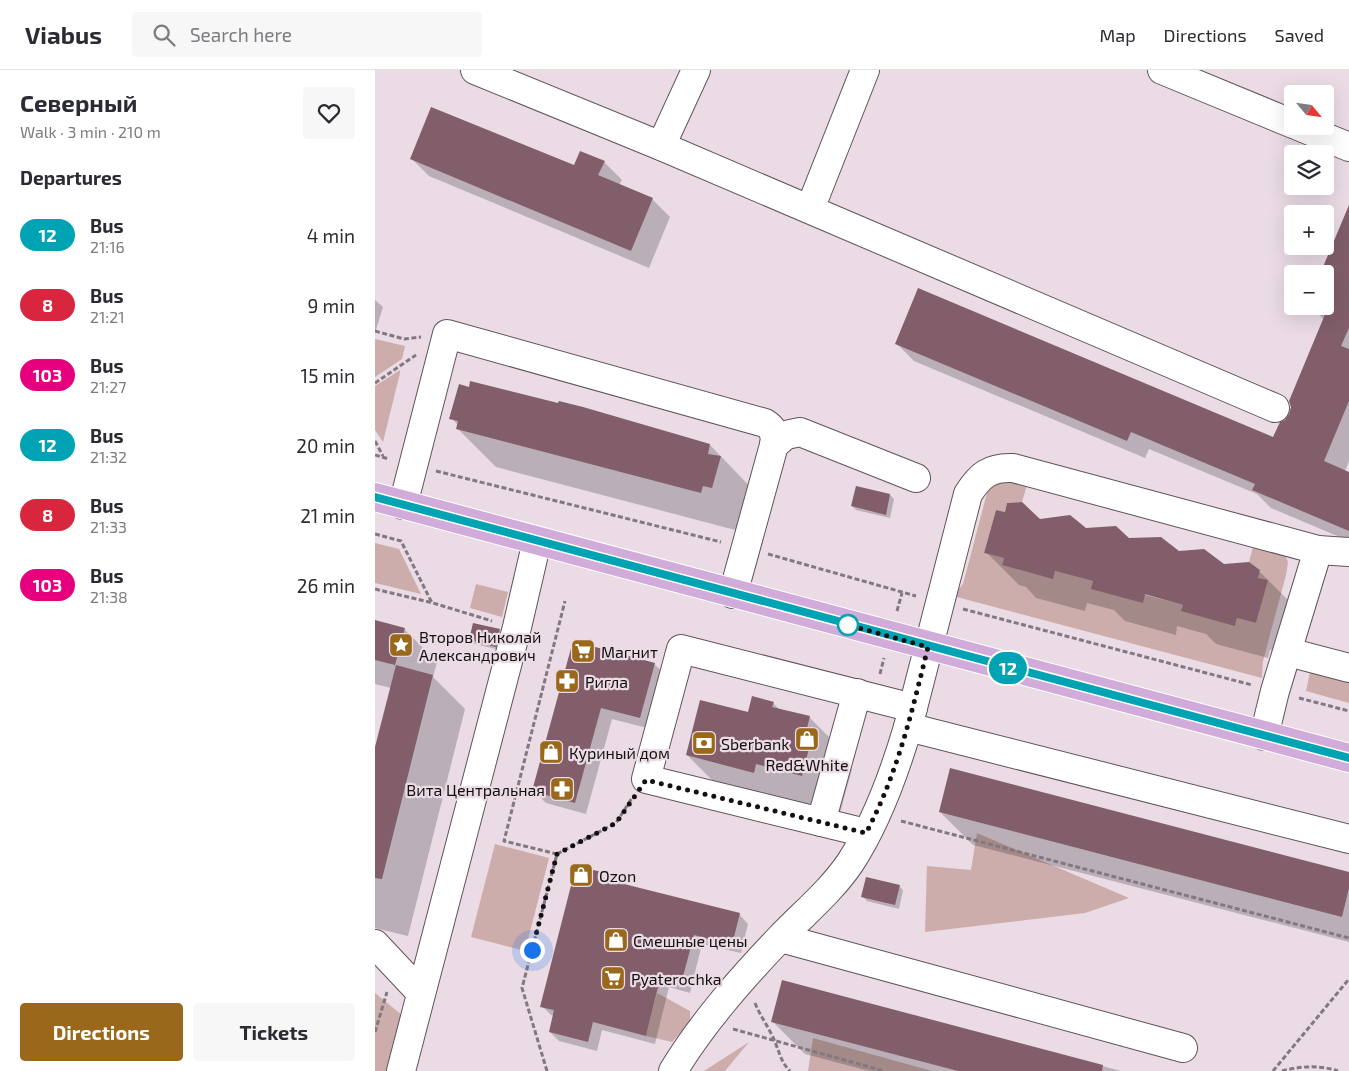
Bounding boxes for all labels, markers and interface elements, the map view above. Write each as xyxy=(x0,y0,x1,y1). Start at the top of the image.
search box xyxy=(132,12,482,57)
text: Viabus xyxy=(25,20,102,49)
icon: search xyxy=(150,21,178,49)
text: Search here xyxy=(190,23,292,46)
text: Map xyxy=(1099,24,1136,46)
text: Directions xyxy=(1164,24,1247,46)
text: Saved xyxy=(1275,24,1324,46)
north arrow xyxy=(1284,85,1334,135)
map controls xyxy=(1284,85,1334,315)
button: heart xyxy=(303,87,355,139)
text: Северный xyxy=(20,88,137,117)
text: Walk · 3 min · 210 m xyxy=(20,122,161,141)
button: layers xyxy=(1284,145,1334,195)
text: Departures xyxy=(20,166,122,189)
button: + xyxy=(1284,205,1334,255)
text: Bus xyxy=(90,214,124,237)
text: 12 xyxy=(38,224,57,246)
text: 4 min xyxy=(307,224,355,247)
text: 21:16 xyxy=(90,237,125,256)
button: − xyxy=(1284,265,1334,315)
text: Bus xyxy=(90,284,124,307)
text: 8 xyxy=(42,294,53,316)
text: 9 min xyxy=(307,294,355,317)
text: 21:21 xyxy=(90,307,125,326)
text: Bus xyxy=(90,354,124,377)
text: 103 xyxy=(33,364,62,386)
text: 15 min xyxy=(301,364,355,387)
text: 21:27 xyxy=(90,377,126,396)
text: Bus xyxy=(90,424,124,447)
text: 12 xyxy=(38,434,57,456)
text: 20 min xyxy=(296,434,355,457)
text: 21:32 xyxy=(90,447,127,466)
text: Bus xyxy=(90,494,124,517)
text: 8 xyxy=(42,504,53,526)
text: 21 min xyxy=(300,504,355,527)
text: 21:33 xyxy=(90,517,127,536)
text: Bus xyxy=(90,564,124,587)
text: 103 xyxy=(33,574,62,596)
text: 26 min xyxy=(297,574,355,597)
text: 21:38 xyxy=(90,587,128,606)
unlabelled marker xyxy=(837,614,859,636)
place label: Второв Николай Александрович xyxy=(419,627,541,664)
place icon: Второв Николай Александрович xyxy=(388,632,414,658)
supermarket icon: Магнит xyxy=(570,638,596,664)
place label: Магнит xyxy=(601,642,658,661)
line badge: 12 xyxy=(985,652,1031,684)
text: 12 xyxy=(999,657,1017,679)
pharmacy icon: Ригла xyxy=(554,668,580,694)
place label: Ригла xyxy=(585,672,628,691)
shop icon: Red&White xyxy=(794,726,820,752)
bank icon: Sberbank xyxy=(691,730,717,756)
place label: Sberbank xyxy=(721,734,789,753)
shop icon: Куриный дом xyxy=(538,739,564,765)
place label: Куриный дом xyxy=(569,743,670,763)
place label: Red&White xyxy=(766,755,848,774)
pharmacy icon: Вита Центральная xyxy=(549,776,575,802)
place label: Вита Центральная xyxy=(406,780,545,799)
shop icon: Ozon xyxy=(568,862,594,888)
place label: Ozon xyxy=(599,866,636,885)
shop icon: Смешные цены xyxy=(603,927,629,953)
place label: Смешные цены xyxy=(633,931,748,950)
your location xyxy=(520,938,545,963)
supermarket icon: Pyaterochka xyxy=(600,965,626,991)
place label: Pyaterochka xyxy=(631,969,722,988)
button: Directions xyxy=(20,1003,183,1061)
button: Tickets xyxy=(193,1003,355,1061)

